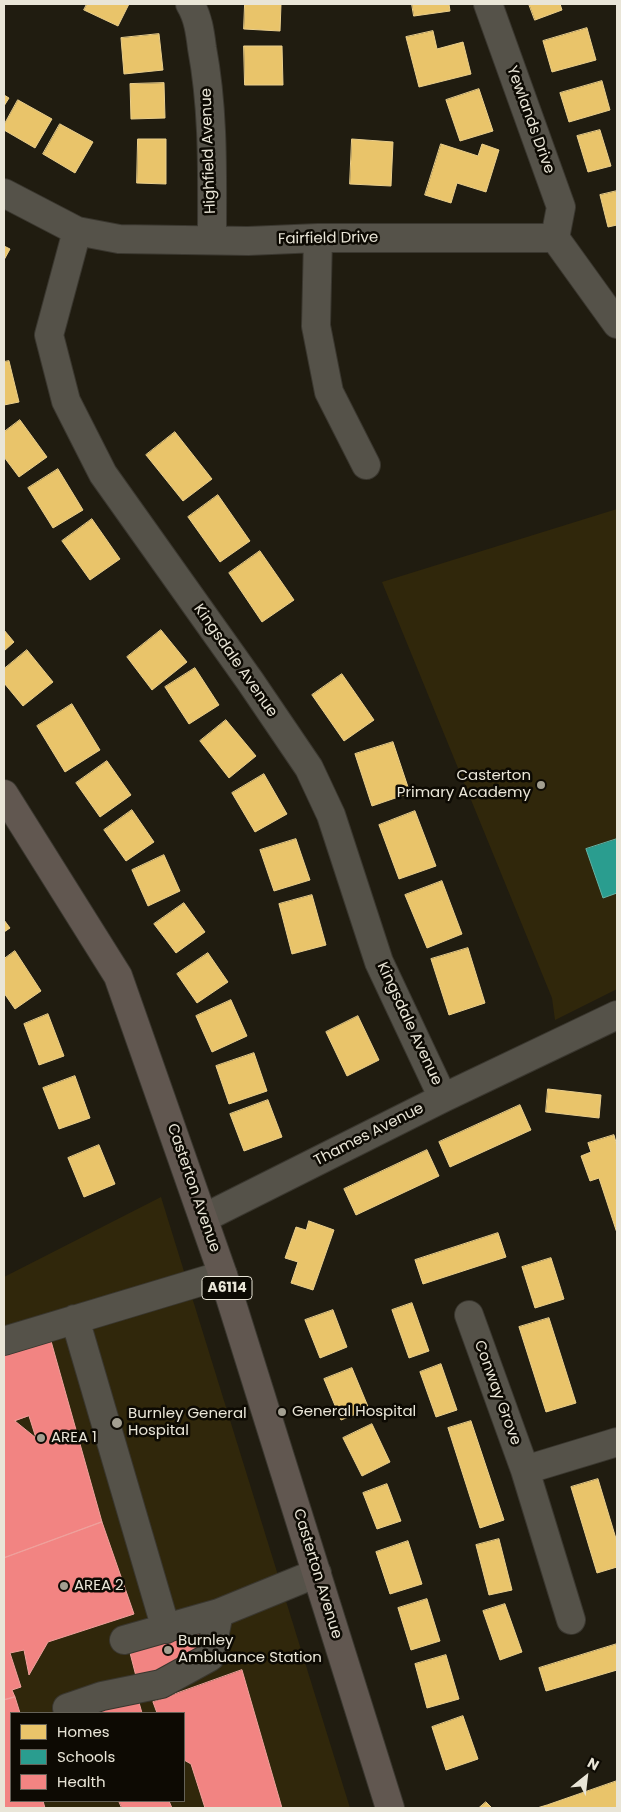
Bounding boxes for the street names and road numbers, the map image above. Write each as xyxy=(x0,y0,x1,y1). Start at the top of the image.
street label: Yewlands Drive xyxy=(502,64,558,176)
street label: Highfield Avenue xyxy=(198,88,220,214)
street label: Fairfield Drive xyxy=(278,229,378,249)
street label: Kingsdale Avenue xyxy=(189,601,281,721)
street label: Kingsdale Avenue xyxy=(373,960,445,1088)
street label: Thames Avenue xyxy=(311,1100,427,1170)
street label: Casterton Avenue xyxy=(163,1121,223,1255)
road number: A6114 xyxy=(202,1276,252,1300)
street label: Conway Grove xyxy=(470,1338,524,1448)
street label: Casterton Avenue xyxy=(289,1507,345,1641)

